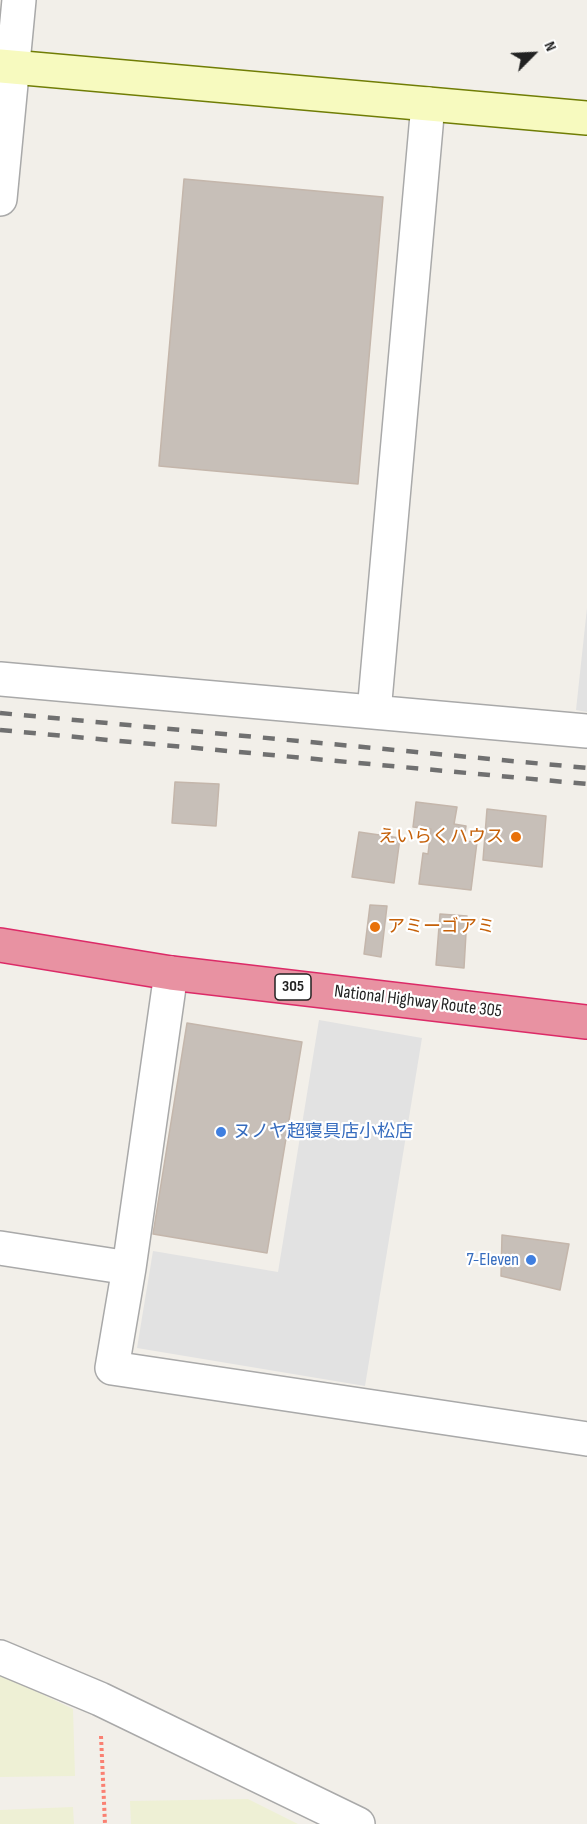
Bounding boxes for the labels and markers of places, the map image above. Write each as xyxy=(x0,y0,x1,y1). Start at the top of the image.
place label: えいらくハウス xyxy=(378,826,504,848)
marker: えいらくハウス xyxy=(509,830,523,844)
place label: アミーゴアミ xyxy=(387,916,495,938)
marker: アミーゴアミ xyxy=(368,920,382,934)
place label: ヌノヤ超寝具店小松店 xyxy=(233,1121,413,1143)
marker: ヌノヤ超寝具店小松店 xyxy=(214,1125,228,1139)
place label: 7-Eleven xyxy=(466,1249,519,1271)
marker: 7-Eleven xyxy=(524,1253,538,1267)

